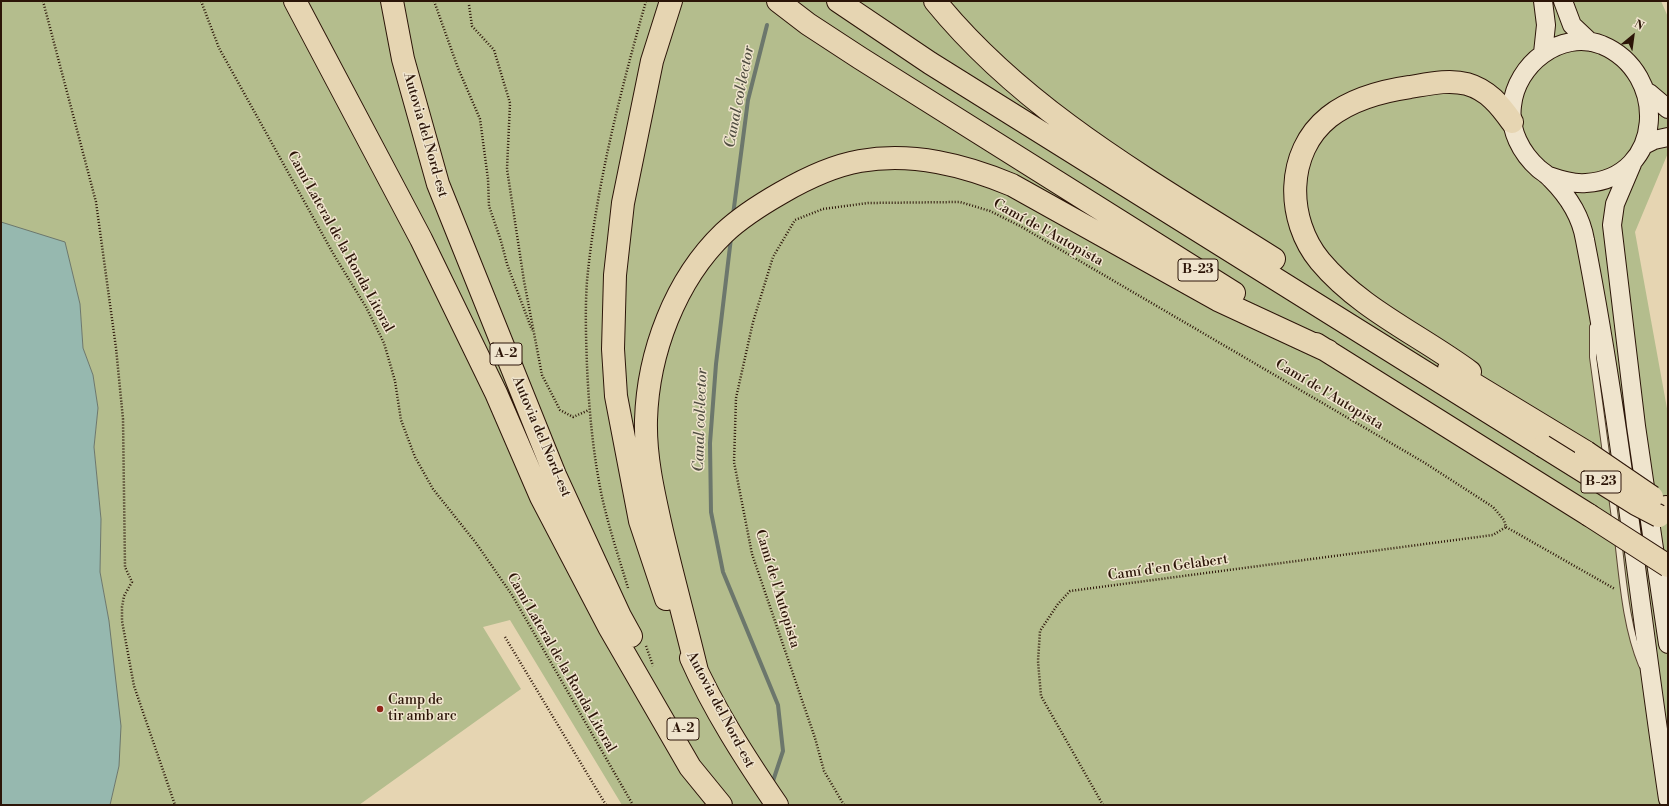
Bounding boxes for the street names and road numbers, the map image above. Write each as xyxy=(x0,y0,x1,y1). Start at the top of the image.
street label: Autovia del Nord-est xyxy=(399,71,451,199)
street label: Camí Lateral de la Ronda Litoral xyxy=(283,149,397,335)
street label: Camí de l'Autopista xyxy=(990,196,1106,270)
road number: B-23 xyxy=(1178,259,1218,281)
road number: A-2 xyxy=(490,343,522,365)
street label: Camí de l'Autopista xyxy=(1272,356,1386,434)
street label: Autovia del Nord-est xyxy=(508,374,574,500)
road number: B-23 xyxy=(1581,471,1621,493)
street label: Camí de l'Autopista xyxy=(751,528,803,650)
street label: Camí d'en Gelabert xyxy=(1107,551,1229,585)
street label: Camí Lateral de la Ronda Litoral xyxy=(503,570,619,756)
street label: Autovia del Nord-est xyxy=(682,649,758,771)
road number: A-2 xyxy=(667,718,699,740)

